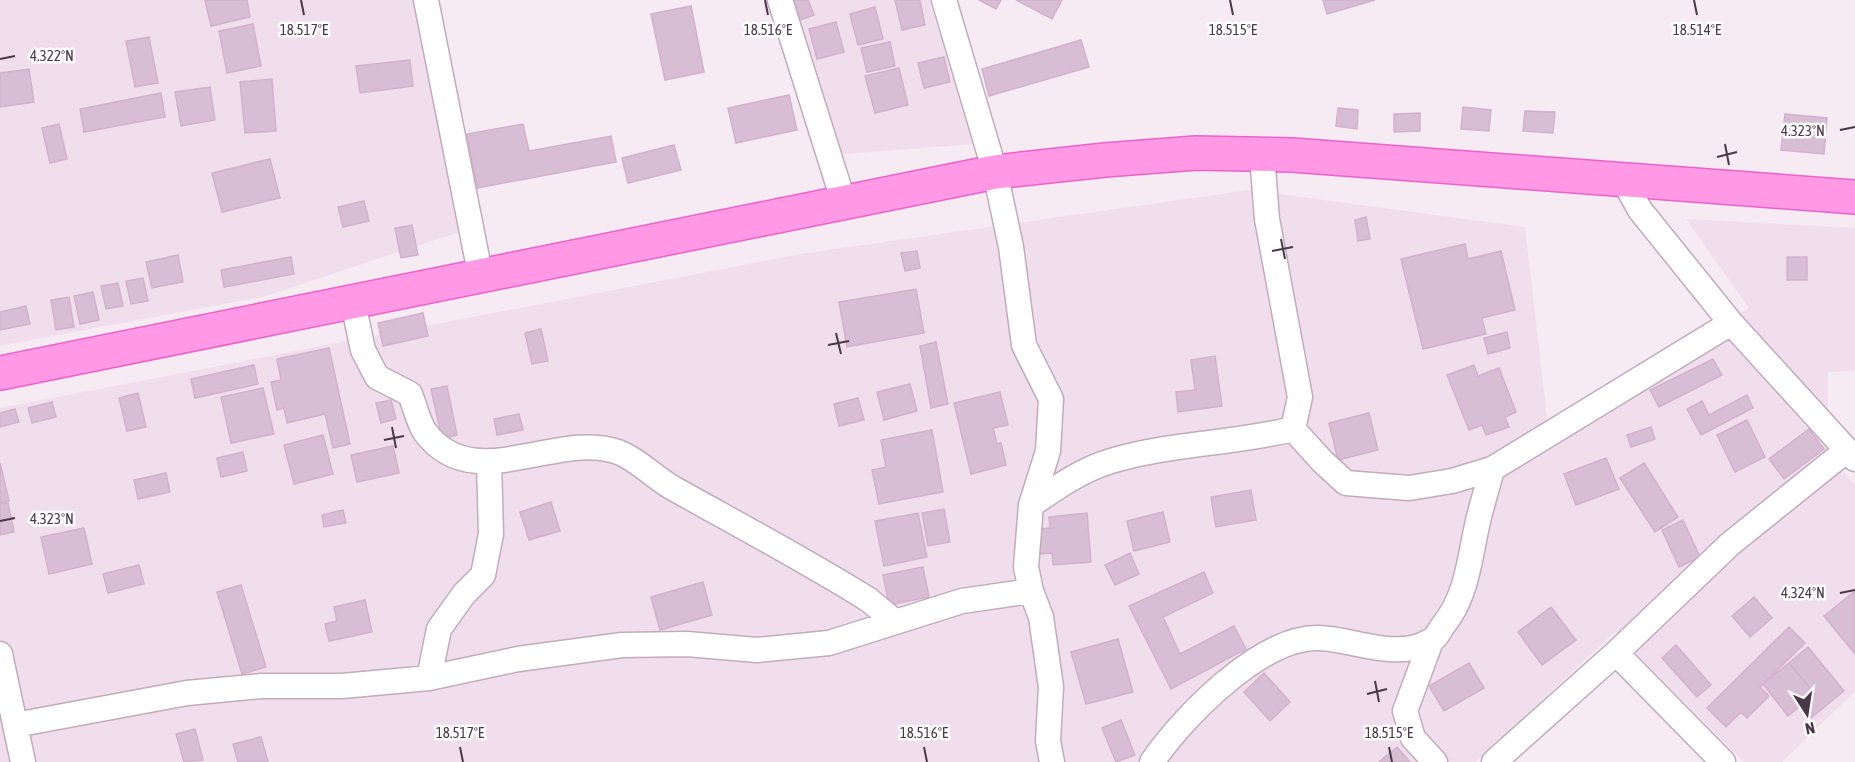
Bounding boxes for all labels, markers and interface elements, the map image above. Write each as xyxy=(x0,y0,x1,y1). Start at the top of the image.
text: 18.517°E xyxy=(280,21,329,38)
text: 18.516°E xyxy=(744,21,793,38)
text: 18.515°E xyxy=(1209,21,1258,38)
text: 18.514°E xyxy=(1673,21,1722,38)
text: 4.322°N xyxy=(30,47,74,64)
text: 4.323°N xyxy=(1781,122,1825,139)
text: 4.323°N xyxy=(30,510,74,527)
text: 4.324°N xyxy=(1781,584,1825,601)
north arrow xyxy=(1777,684,1837,744)
text: N xyxy=(1804,719,1817,738)
text: 18.517°E xyxy=(436,724,485,741)
text: 18.516°E xyxy=(900,724,949,741)
text: 18.515°E xyxy=(1365,724,1414,741)

